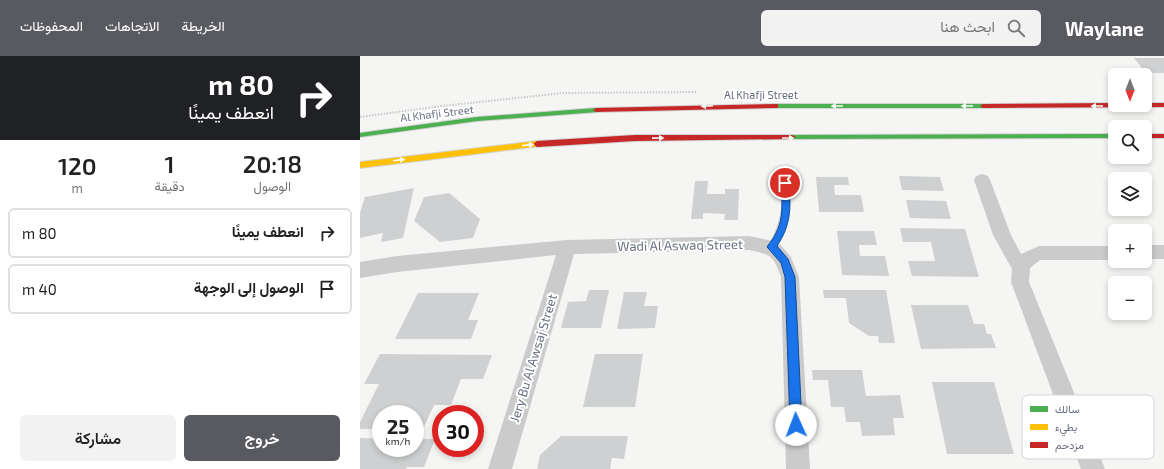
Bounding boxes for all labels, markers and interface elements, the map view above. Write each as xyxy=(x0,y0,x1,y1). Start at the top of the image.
search box xyxy=(761,10,1041,46)
text: المحفوظات xyxy=(20,17,83,34)
text: الاتجاهات xyxy=(105,17,159,34)
text: الخريطة xyxy=(181,17,225,34)
text: ابحث هنا xyxy=(940,17,995,35)
icon: search xyxy=(1005,17,1027,39)
text: Waylane xyxy=(1065,17,1144,40)
text: 80 m xyxy=(208,67,274,101)
north arrow xyxy=(1108,68,1152,112)
map controls xyxy=(1108,68,1152,320)
icon: right xyxy=(288,72,340,124)
street label: Al Khafji Street xyxy=(724,88,798,102)
text: انعطف يمينًا xyxy=(188,101,274,123)
street label: Al Khafji Street xyxy=(400,102,475,125)
one-way arrow xyxy=(700,103,713,109)
one-way arrow xyxy=(830,103,843,109)
one-way arrow xyxy=(960,103,973,109)
one-way arrow xyxy=(1090,103,1103,109)
button: search xyxy=(1108,120,1152,164)
one-way arrow xyxy=(652,135,665,141)
one-way arrow xyxy=(782,135,795,141)
one-way arrow xyxy=(522,142,534,149)
text: 1 xyxy=(165,149,175,178)
text: 20:18 xyxy=(243,149,302,178)
text: 120 xyxy=(58,151,97,180)
one-way arrow xyxy=(393,157,405,163)
pin xyxy=(768,166,802,200)
icon: arrive xyxy=(774,172,796,194)
button: layers xyxy=(1108,172,1152,216)
text: دقيقة xyxy=(155,178,185,194)
text: الوصول xyxy=(254,178,291,194)
text: m xyxy=(72,180,83,196)
text: انعطف يمينًا xyxy=(232,222,304,240)
icon: right xyxy=(316,222,338,244)
text: 80 m xyxy=(22,224,57,242)
button: + xyxy=(1108,224,1152,268)
street label: Wadi Al Aswaq Street xyxy=(617,236,743,254)
button: − xyxy=(1108,276,1152,320)
text: الوصول إلى الوجهة xyxy=(194,278,304,296)
icon: arrive xyxy=(316,278,338,300)
text: 40 m xyxy=(22,280,57,298)
street label: Jery Bu Al Awsaj Street xyxy=(506,292,560,424)
legend xyxy=(1022,395,1154,459)
text: سالك xyxy=(1055,402,1080,415)
position arrow xyxy=(775,404,817,446)
speed limit sign: 30 xyxy=(432,405,484,457)
text: 25 xyxy=(387,414,409,438)
button: مشاركة xyxy=(20,415,176,461)
button: خروج xyxy=(184,415,340,461)
text: بطيء xyxy=(1055,420,1077,437)
text: km/h xyxy=(386,435,410,447)
text: مزدحم xyxy=(1055,438,1084,453)

